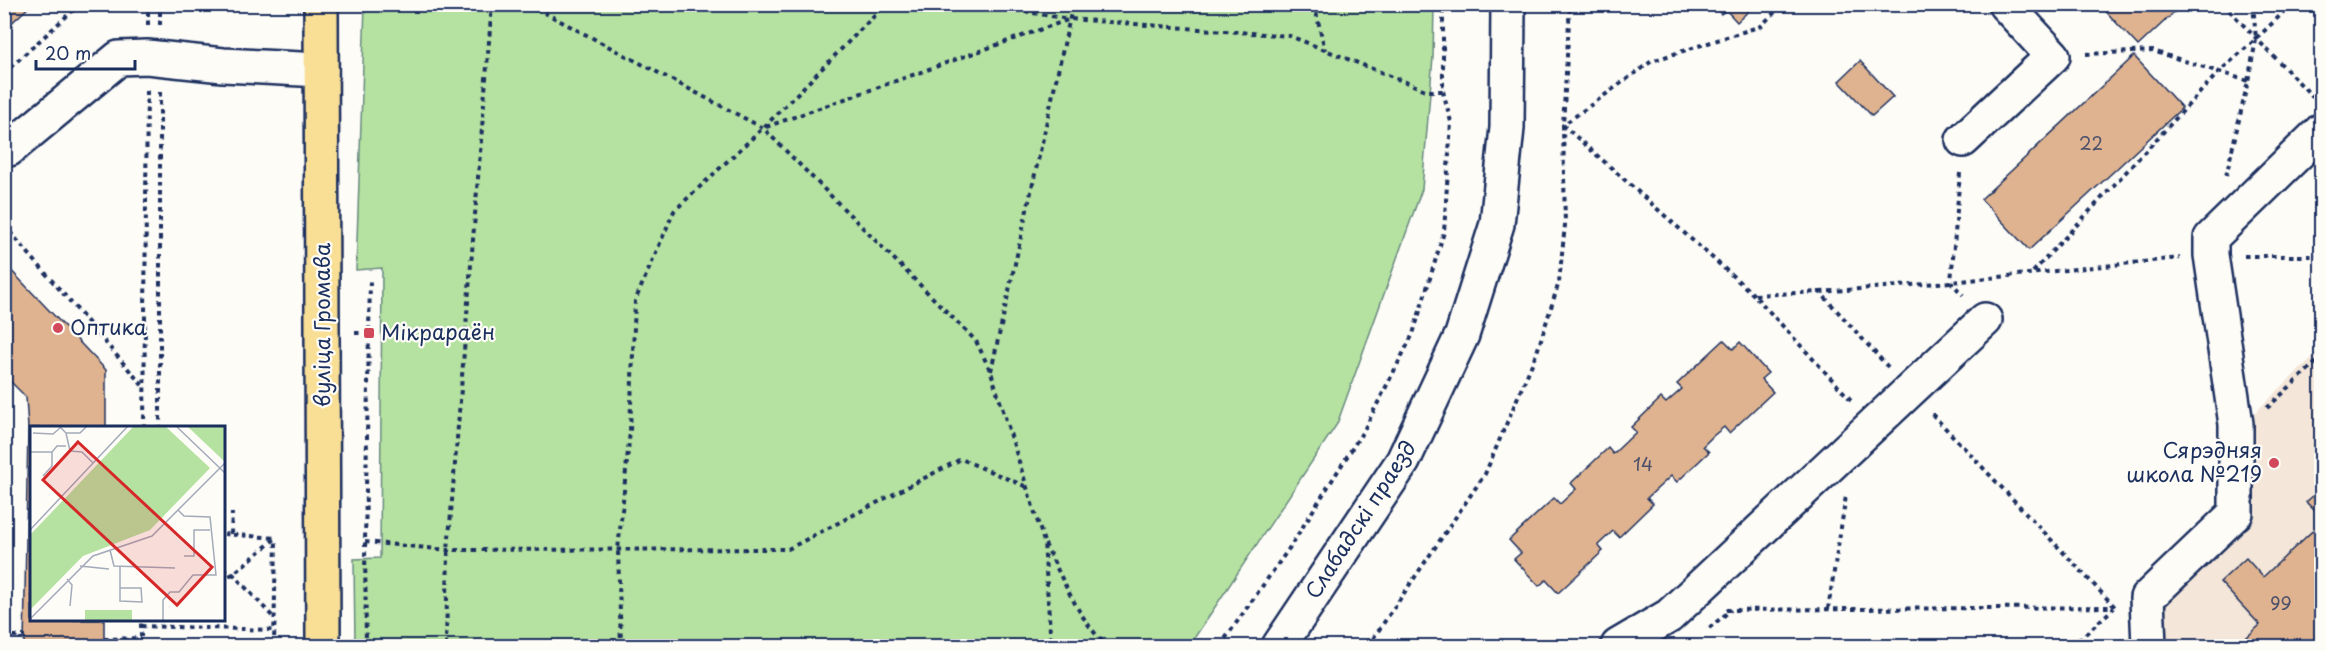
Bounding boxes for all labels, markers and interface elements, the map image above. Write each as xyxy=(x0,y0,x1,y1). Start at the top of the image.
scale bar xyxy=(36,33,135,71)
text: 20 m xyxy=(45,39,91,66)
house number: 22 xyxy=(2079,129,2103,156)
street label: вуліца Громава xyxy=(305,242,337,407)
place label: Оптика xyxy=(70,310,148,342)
place label: Мікрараён xyxy=(381,315,495,347)
marker: Оптика xyxy=(51,321,65,335)
marker: Мікрараён xyxy=(362,326,376,340)
inset map xyxy=(30,426,225,621)
street label: Слабадскі праезд xyxy=(1296,433,1423,605)
place label: Сярэдняя школа №219 xyxy=(2126,433,2262,489)
house number: 14 xyxy=(1633,450,1653,477)
marker: Сярэдняя школа №219 xyxy=(2267,456,2281,470)
house number: 99 xyxy=(2270,589,2292,616)

